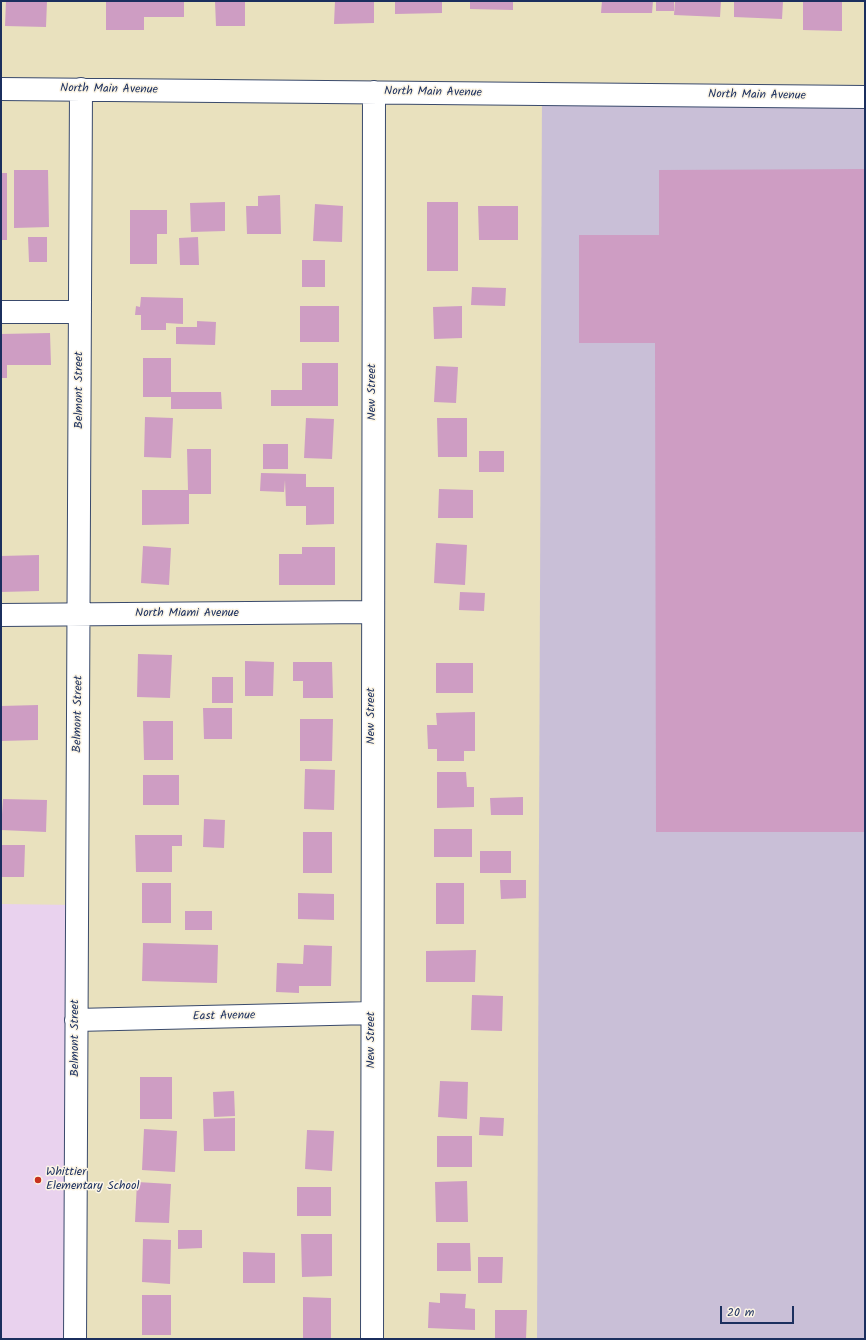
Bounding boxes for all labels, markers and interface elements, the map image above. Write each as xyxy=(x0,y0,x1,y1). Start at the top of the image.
street label: North Main Avenue xyxy=(60,82,158,98)
street label: North Main Avenue xyxy=(384,85,482,101)
street label: North Main Avenue xyxy=(708,88,806,104)
street label: Belmont Street xyxy=(73,351,87,429)
street label: New Street xyxy=(366,364,380,420)
street label: North Miami Avenue xyxy=(135,607,239,621)
street label: Belmont Street xyxy=(71,675,87,753)
street label: New Street xyxy=(365,688,379,744)
street label: Belmont Street xyxy=(69,999,83,1077)
street label: East Avenue xyxy=(193,1009,255,1025)
street label: New Street xyxy=(365,1012,379,1068)
place label: Whittier Elementary School xyxy=(46,1166,139,1194)
marker: Whittier Elementary School xyxy=(33,1175,43,1185)
scale bar xyxy=(722,1298,796,1324)
text: 20 m xyxy=(727,1303,754,1322)

